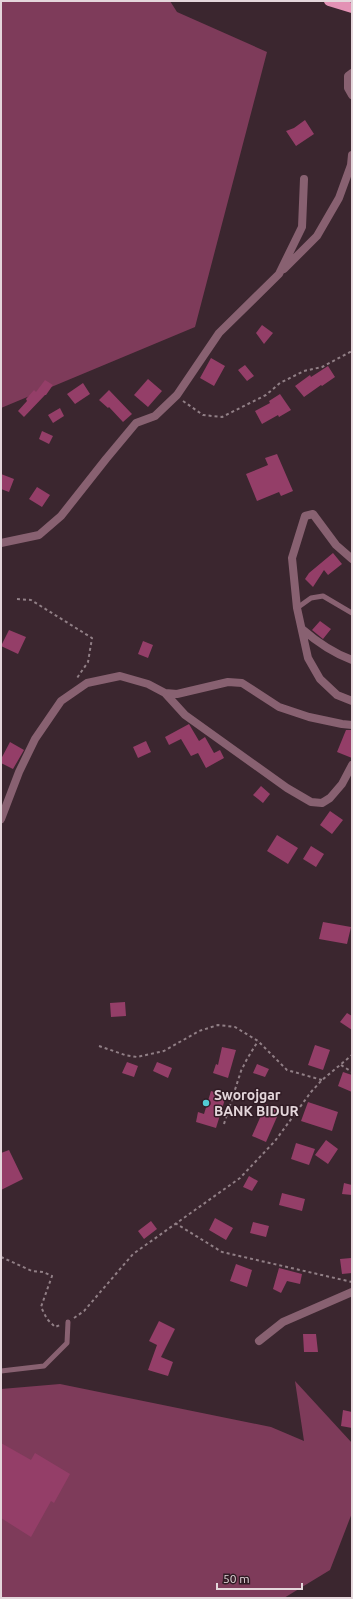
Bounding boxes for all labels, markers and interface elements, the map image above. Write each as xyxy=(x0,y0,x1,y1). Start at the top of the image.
place label: Sworojgar BANK BIDUR xyxy=(214,1087,299,1119)
marker: Sworojgar BANK BIDUR xyxy=(201,1098,211,1108)
scale bar xyxy=(217,1565,302,1591)
text: 50 m xyxy=(223,1572,250,1585)

